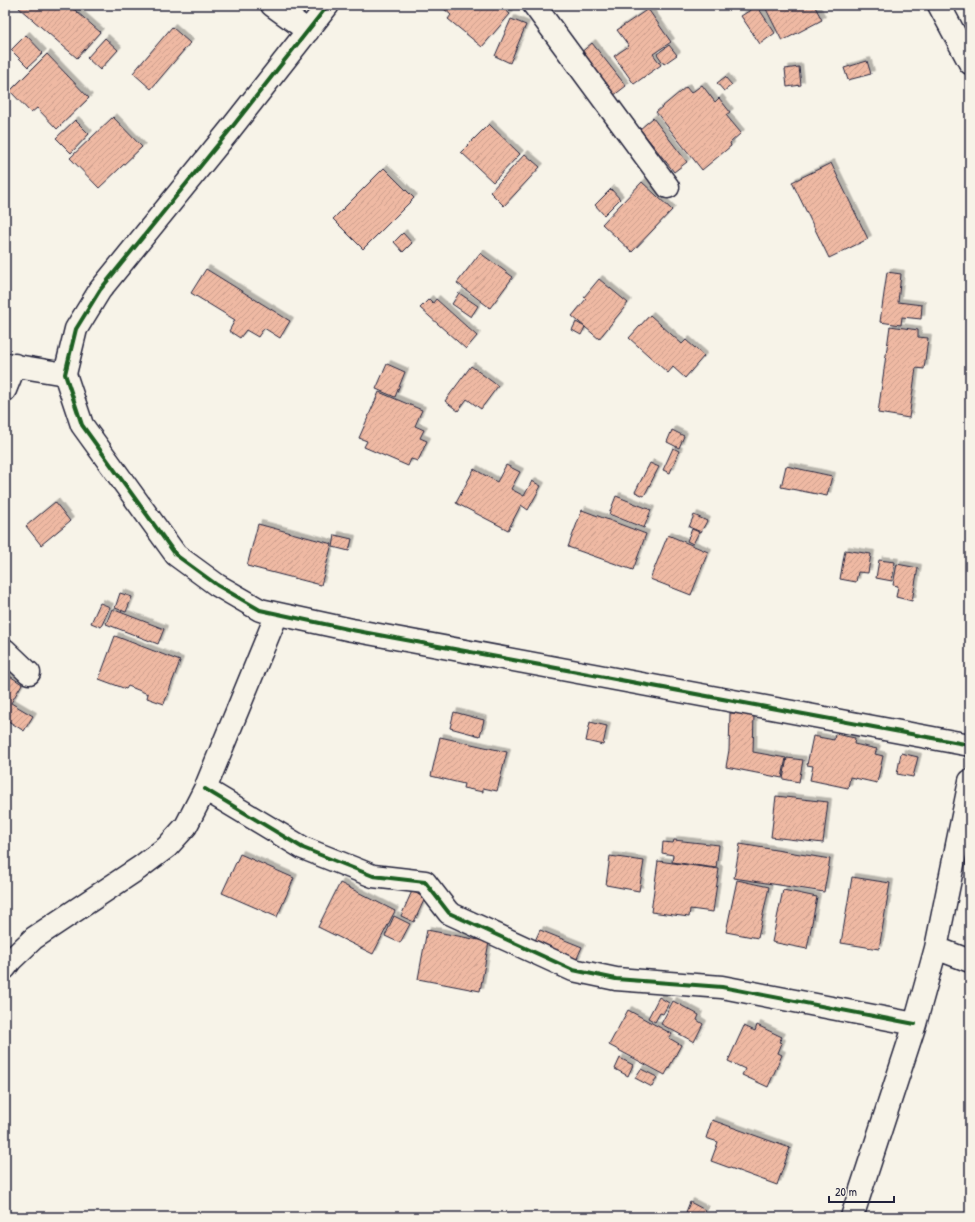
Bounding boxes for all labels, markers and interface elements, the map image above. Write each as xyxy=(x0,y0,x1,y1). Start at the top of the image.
scale bar xyxy=(829,1178,894,1204)
text: 20 m xyxy=(835,1183,857,1200)

